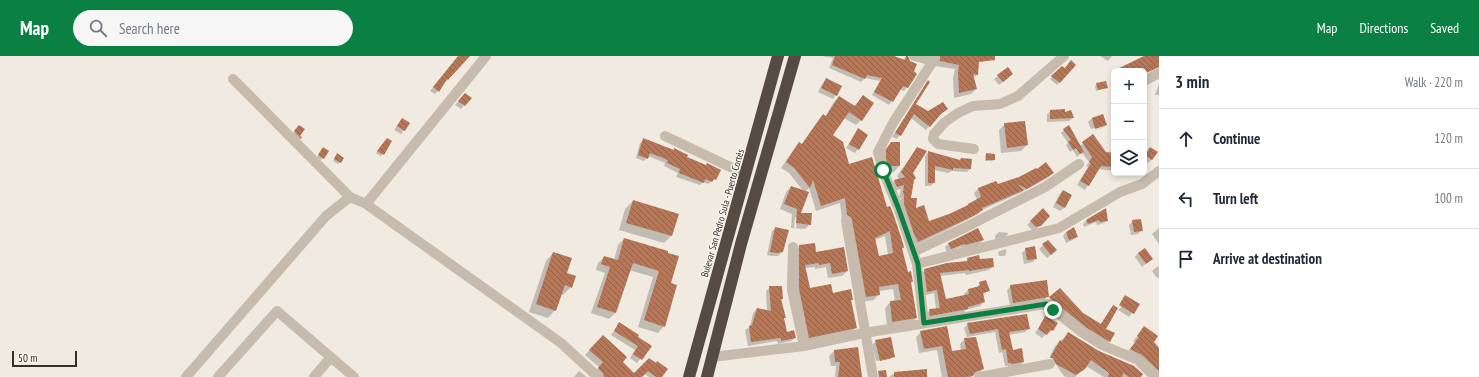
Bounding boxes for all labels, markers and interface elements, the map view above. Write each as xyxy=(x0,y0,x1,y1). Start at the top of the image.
search box xyxy=(73,10,353,46)
text: Map xyxy=(20,16,49,40)
icon: search xyxy=(87,17,109,39)
text: Search here xyxy=(119,19,180,38)
text: Map xyxy=(1317,19,1337,37)
text: Directions xyxy=(1359,19,1408,37)
text: Saved xyxy=(1430,19,1459,37)
map controls xyxy=(1111,68,1147,176)
button: + xyxy=(1111,68,1147,104)
text: 3 min xyxy=(1175,71,1209,93)
text: Walk · 220 m xyxy=(1405,74,1463,91)
button: − xyxy=(1111,104,1147,140)
icon: ahead xyxy=(1175,128,1197,150)
text: Continue xyxy=(1213,129,1260,148)
text: 120 m xyxy=(1434,130,1463,147)
button: layers xyxy=(1111,140,1147,176)
street label: Bulevar San Pedro Sula - Puerto Cortés xyxy=(698,147,747,279)
route start xyxy=(874,161,892,179)
icon: left xyxy=(1175,188,1197,210)
text: Turn left xyxy=(1213,189,1258,208)
text: 100 m xyxy=(1434,190,1463,207)
icon: arrive xyxy=(1175,248,1197,270)
text: Arrive at destination xyxy=(1213,249,1322,268)
route end xyxy=(1044,301,1062,319)
scale bar xyxy=(12,349,77,368)
text: 50 m xyxy=(18,351,37,365)

